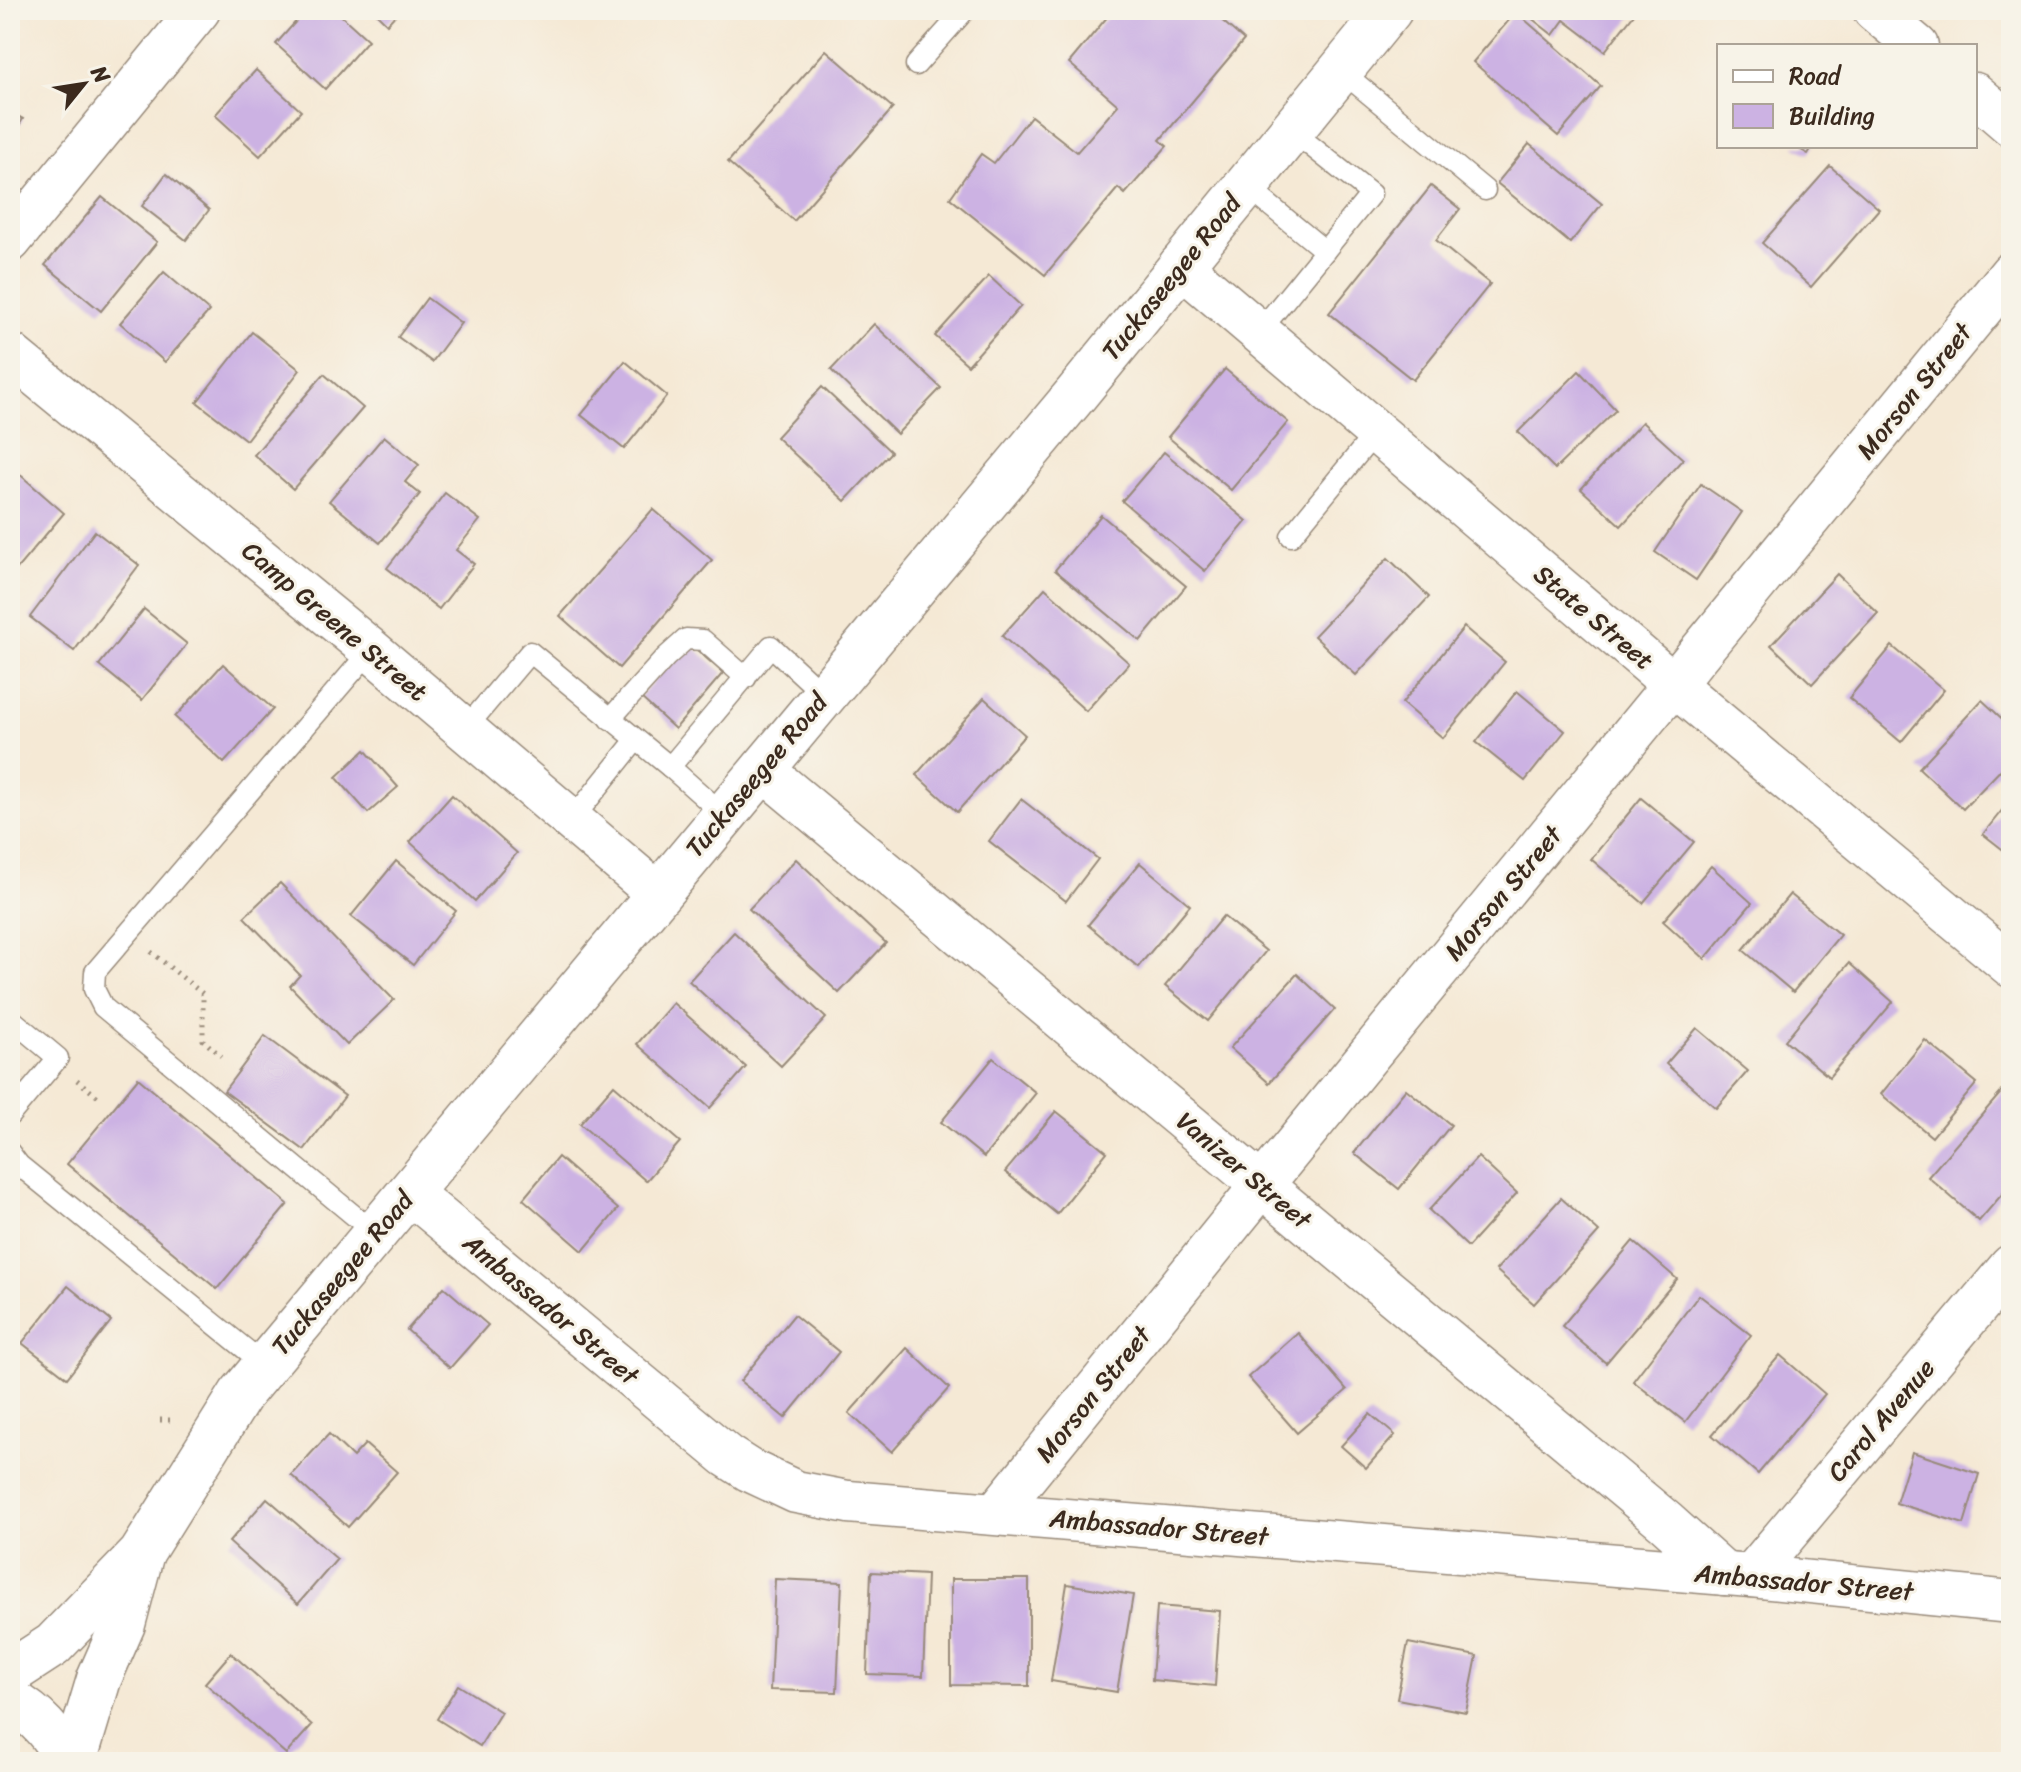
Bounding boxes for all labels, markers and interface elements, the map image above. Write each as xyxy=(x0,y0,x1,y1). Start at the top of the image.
north arrow xyxy=(44,44,124,124)
legend xyxy=(1717,44,1977,148)
text: Road xyxy=(1789,55,1843,97)
text: N xyxy=(80,57,122,91)
text: Building xyxy=(1789,95,1875,137)
street label: Tuckaseegee Road xyxy=(1089,181,1254,371)
street label: Morson Street xyxy=(1844,311,1985,470)
street label: Camp Greene Street xyxy=(231,529,439,713)
street label: State Street xyxy=(1523,552,1665,682)
street label: Tuckaseegee Road xyxy=(673,680,841,868)
street label: Morson Street xyxy=(1432,814,1575,971)
street label: Vanizer Street xyxy=(1166,1099,1323,1242)
street label: Tuckaseegee Road xyxy=(259,1178,427,1366)
street label: Ambassador Street xyxy=(451,1220,651,1398)
street label: Morson Street xyxy=(1023,1314,1164,1473)
street label: Carol Avenue xyxy=(1815,1348,1947,1492)
street label: Ambassador Street xyxy=(1047,1494,1272,1560)
street label: Ambassador Street xyxy=(1692,1549,1917,1615)

